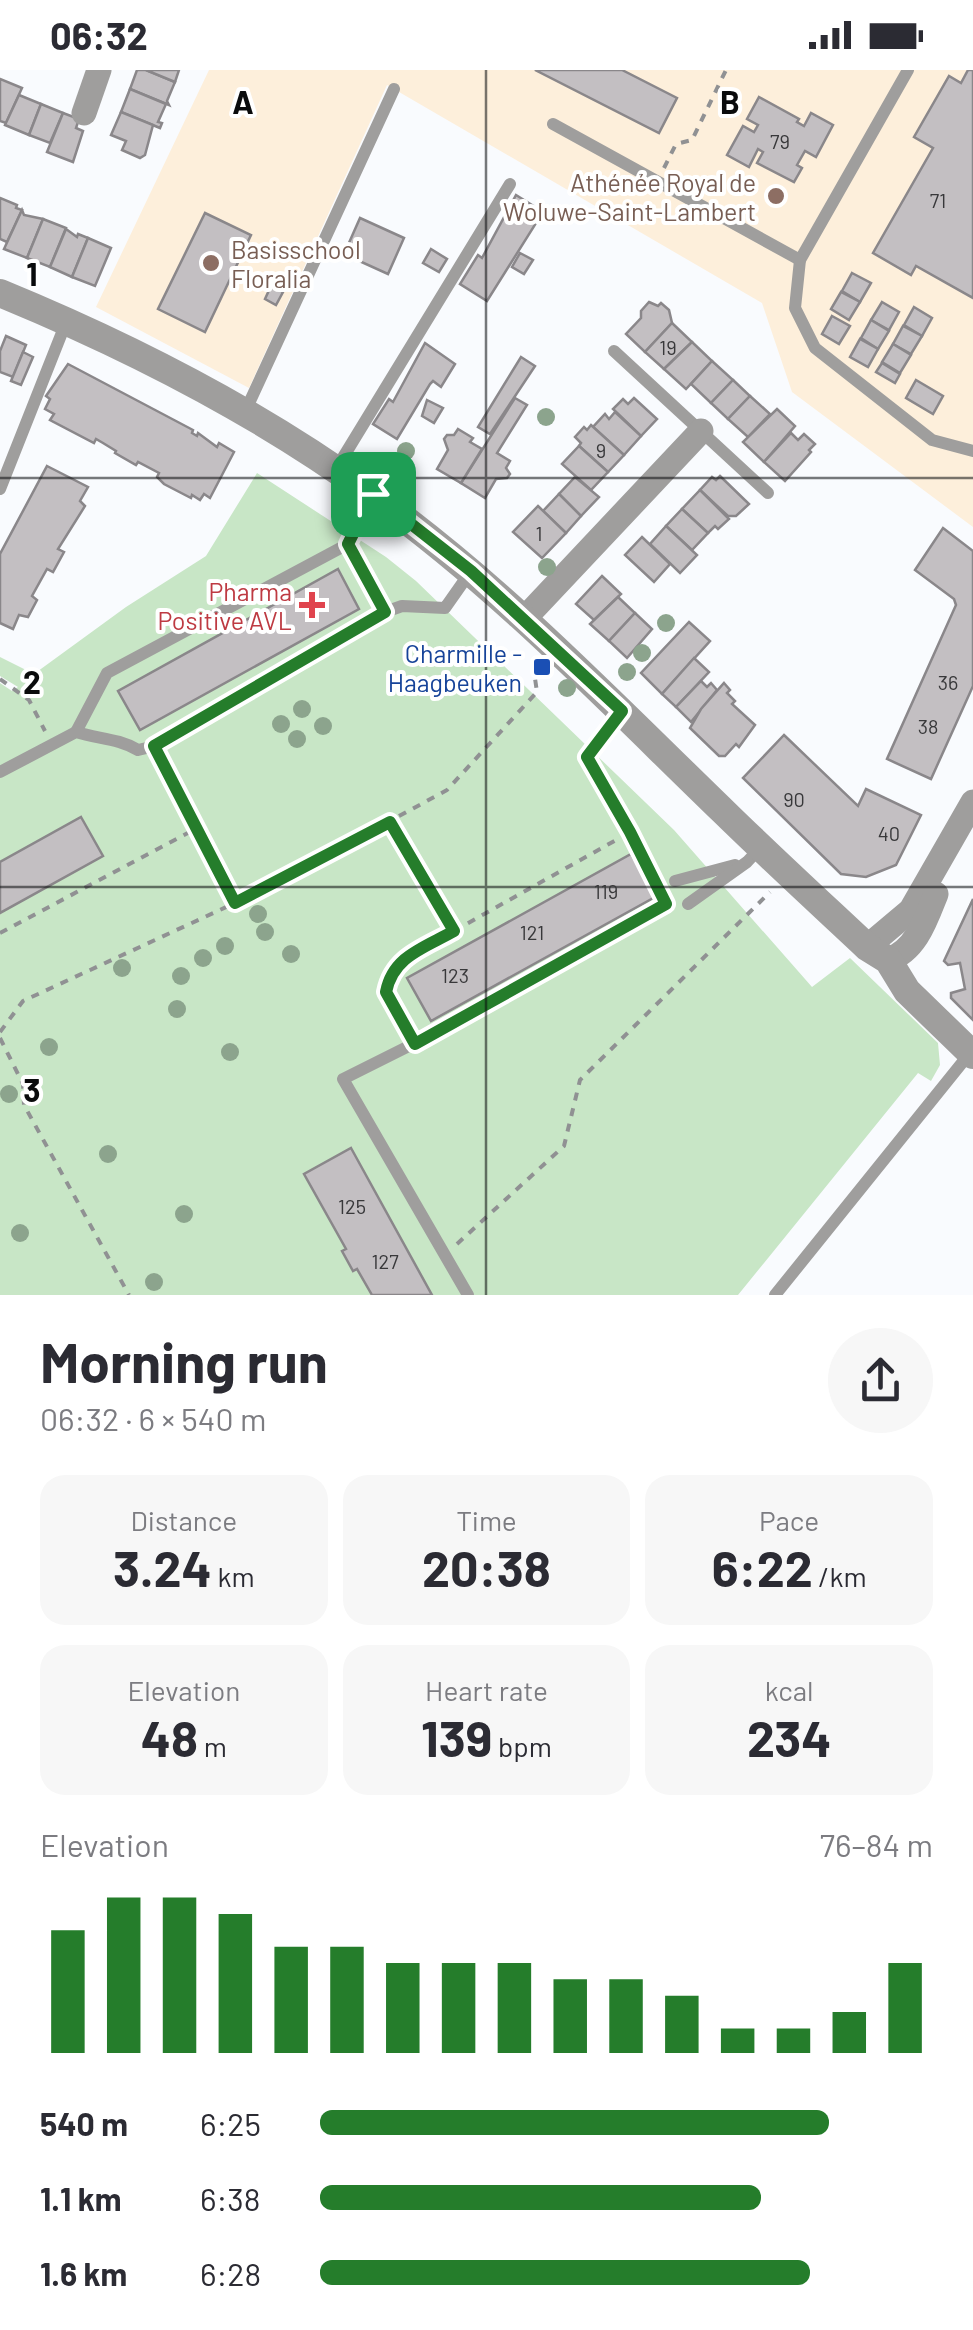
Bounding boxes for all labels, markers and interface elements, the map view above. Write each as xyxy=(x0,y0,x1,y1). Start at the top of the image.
text: 06:32 xyxy=(50,12,148,58)
text: A xyxy=(232,82,254,120)
text: B xyxy=(720,82,740,120)
house number: 79 xyxy=(770,129,790,153)
place label: Athénée Royal de Woluwe-Saint-Lambert xyxy=(503,167,756,226)
marker: Athénée Royal de Woluwe-Saint-Lambert xyxy=(765,185,787,207)
house number: 71 xyxy=(930,188,946,212)
place label: Basisschool Floralia xyxy=(231,234,361,293)
marker: Basisschool Floralia xyxy=(200,252,222,274)
text: 1 xyxy=(26,254,38,292)
house number: 19 xyxy=(659,335,677,359)
house number: 9 xyxy=(596,438,606,462)
pin xyxy=(331,452,416,537)
icon: arrive xyxy=(346,467,401,522)
house number: 1 xyxy=(536,521,543,545)
place label: Pharma Positive AVL xyxy=(157,576,292,635)
marker: Pharma Positive AVL xyxy=(301,594,323,616)
place label: Charmille - Haagbeuken xyxy=(388,638,522,697)
marker: Charmille - Haagbeuken xyxy=(531,656,553,678)
text: 2 xyxy=(23,662,41,700)
house number: 36 xyxy=(938,670,958,694)
house number: 38 xyxy=(918,714,938,738)
house number: 90 xyxy=(783,787,805,811)
house number: 40 xyxy=(878,821,900,845)
house number: 119 xyxy=(594,879,618,903)
house number: 121 xyxy=(520,920,544,944)
house number: 123 xyxy=(441,963,469,987)
text: 3 xyxy=(23,1070,41,1108)
house number: 125 xyxy=(338,1194,366,1218)
house number: 127 xyxy=(371,1249,399,1273)
text: Morning run xyxy=(40,1328,328,1394)
button: share xyxy=(828,1328,933,1433)
text: 06:32 · 6 × 540 m xyxy=(40,1399,266,1437)
text: Distance xyxy=(130,1503,237,1537)
text: Time xyxy=(456,1503,517,1537)
text: Pace xyxy=(759,1503,819,1537)
text: 3.24 xyxy=(113,1537,212,1597)
text: 20:38 xyxy=(422,1537,551,1597)
text: 6:22 xyxy=(712,1537,813,1597)
text: km xyxy=(212,1559,255,1593)
text: /km xyxy=(813,1559,867,1593)
text: Elevation xyxy=(127,1673,240,1707)
text: Heart rate xyxy=(425,1673,548,1707)
text: kcal xyxy=(765,1673,814,1707)
text: 48 xyxy=(141,1707,198,1767)
text: 139 xyxy=(421,1707,492,1767)
text: 234 xyxy=(747,1707,831,1767)
text: m xyxy=(198,1729,227,1763)
text: bpm xyxy=(492,1729,552,1763)
text: Elevation xyxy=(40,1825,169,1863)
text: 76–84 m xyxy=(820,1825,933,1863)
text: 540 m xyxy=(40,2104,128,2142)
text: 6:25 xyxy=(200,2104,261,2142)
text: 1.1 km xyxy=(40,2179,121,2217)
text: 6:38 xyxy=(200,2179,260,2217)
text: 1.6 km xyxy=(40,2254,127,2292)
text: 6:28 xyxy=(200,2254,261,2292)

